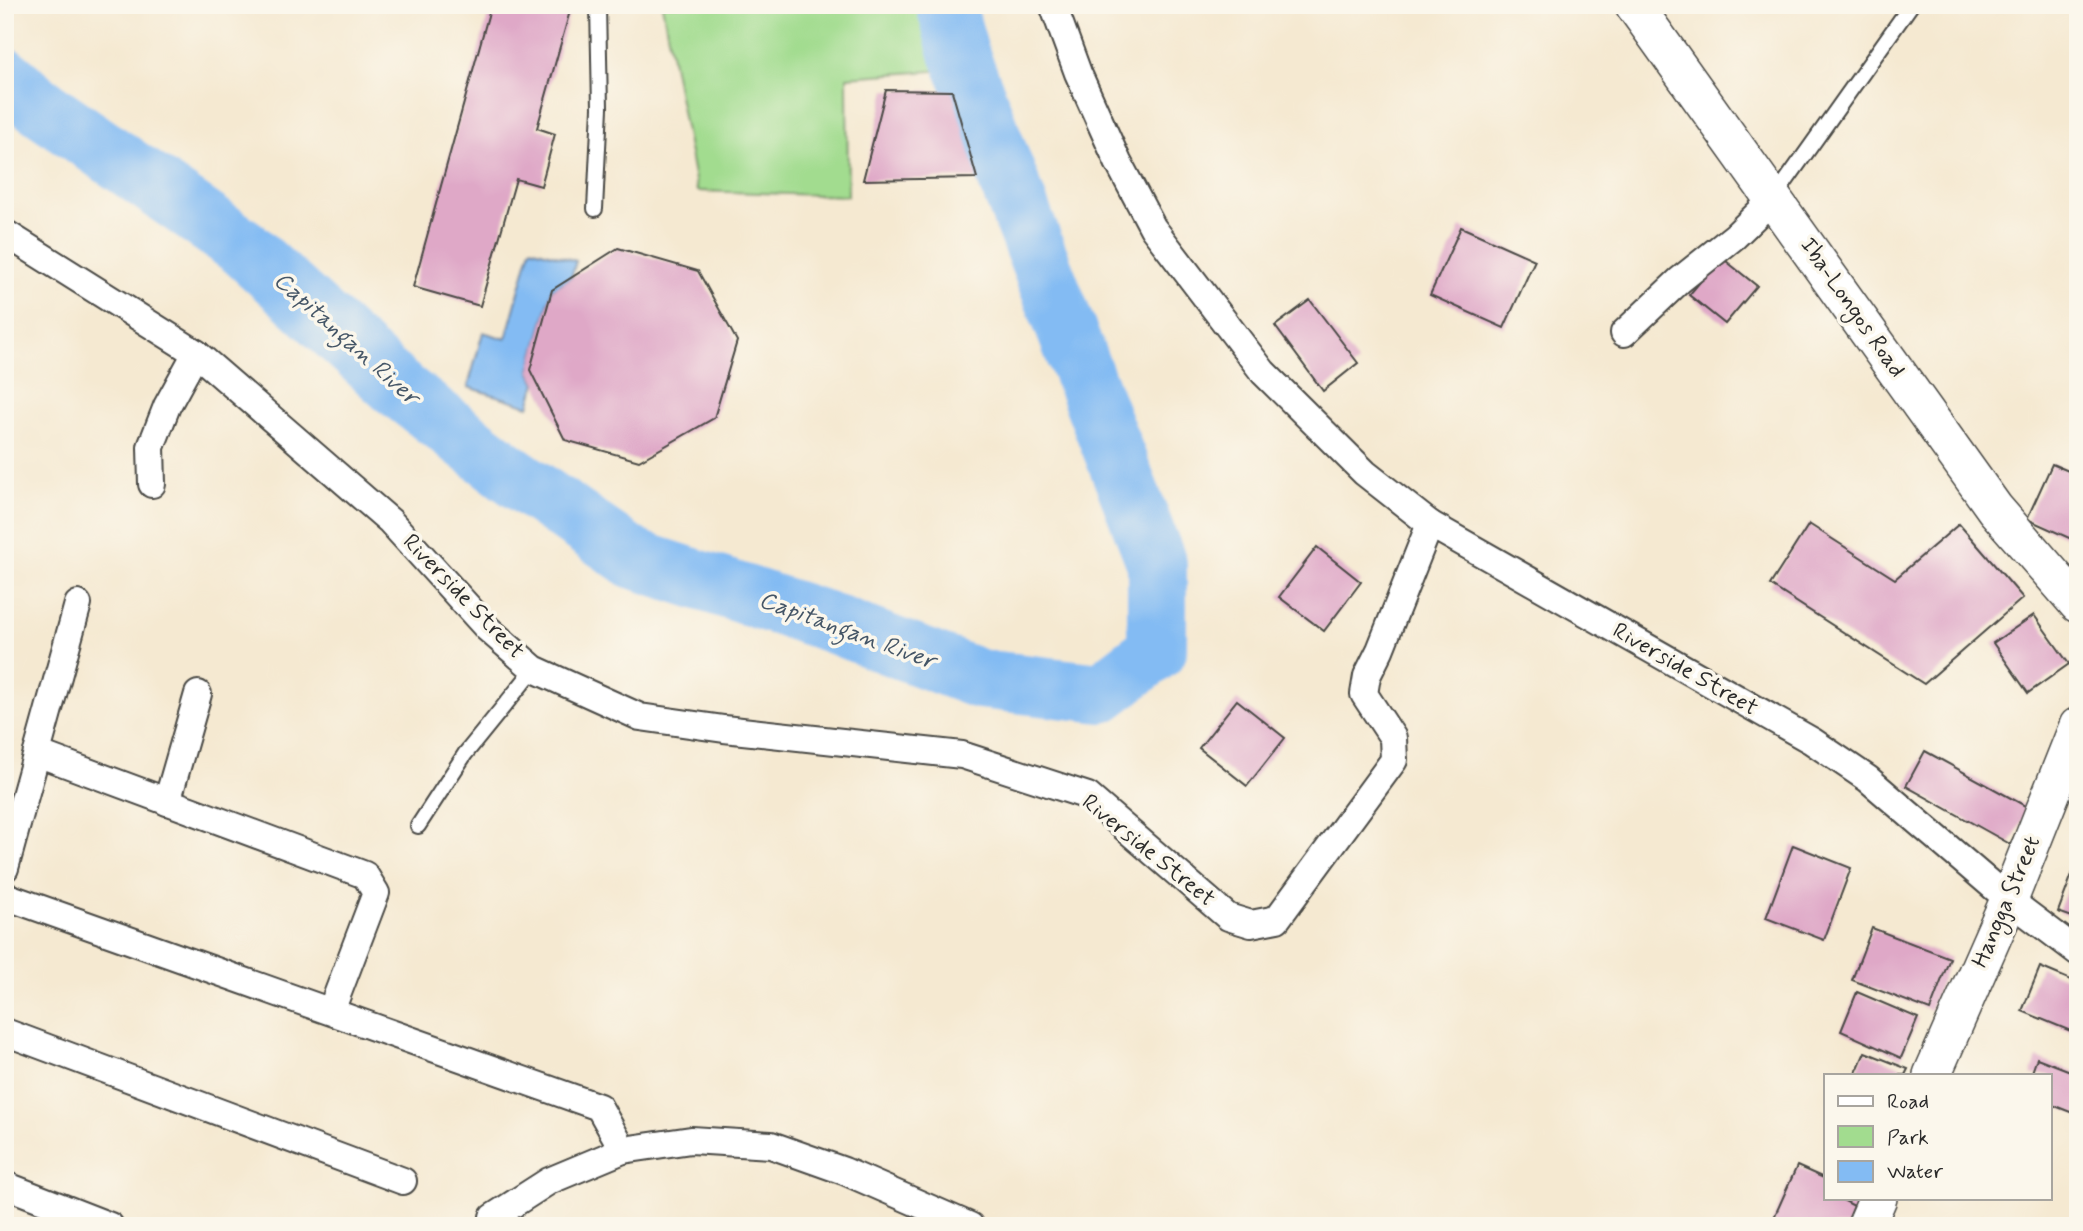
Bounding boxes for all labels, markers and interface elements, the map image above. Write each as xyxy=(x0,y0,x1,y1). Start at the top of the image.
street label: Iba-Longos Road xyxy=(1791,232,1911,385)
water label: Capitangan River xyxy=(265,265,428,417)
street label: Riverside Street xyxy=(396,528,531,666)
water label: Capitangan River xyxy=(754,585,943,681)
street label: Riverside Street xyxy=(1607,616,1763,724)
street label: Riverside Street xyxy=(1075,788,1221,914)
street label: Hangga Street xyxy=(1966,832,2050,973)
legend xyxy=(1824,1074,2052,1200)
text: Road xyxy=(1887,1088,1929,1116)
text: Park xyxy=(1887,1124,1929,1152)
text: Water xyxy=(1887,1158,1943,1186)

